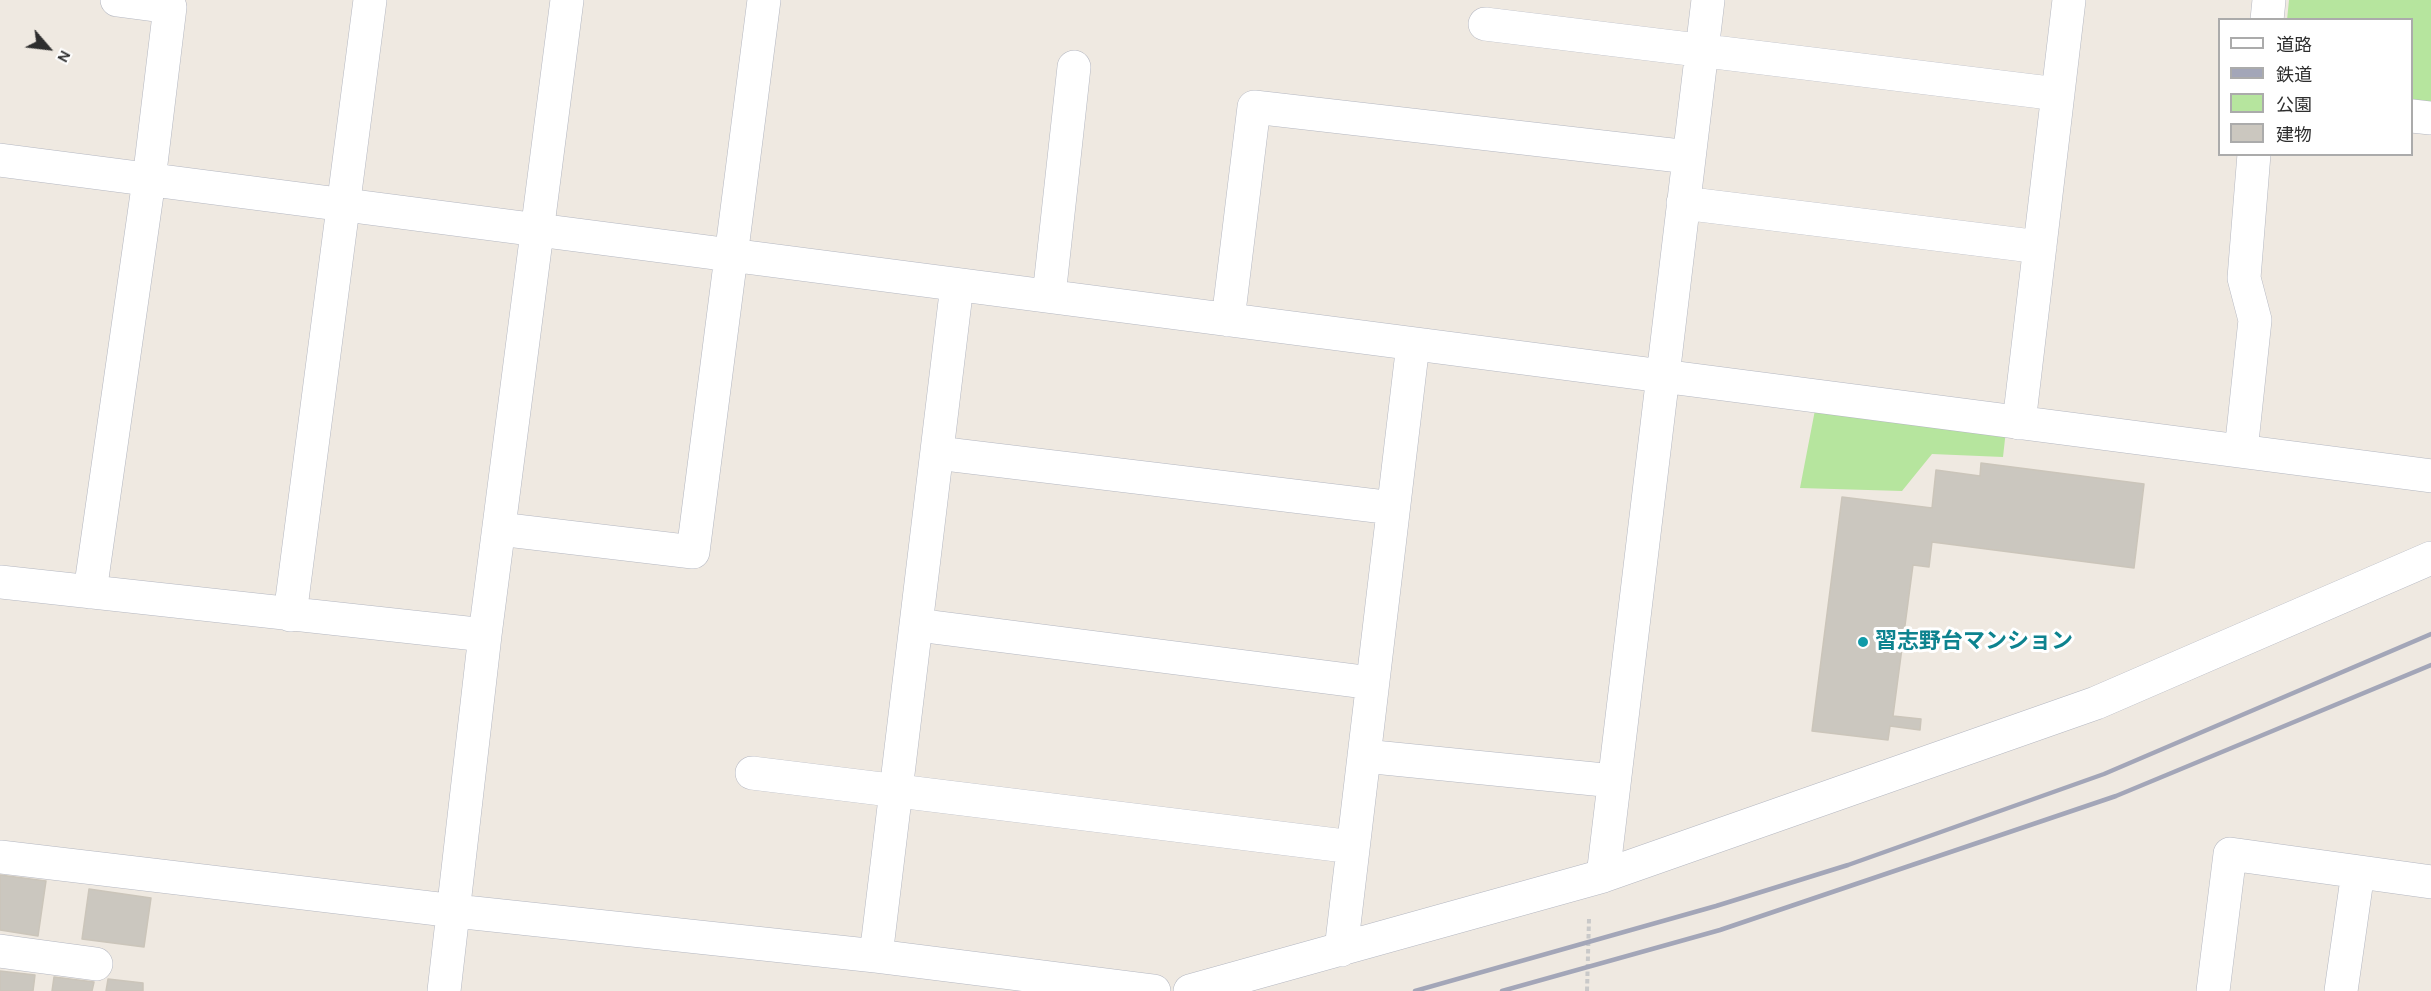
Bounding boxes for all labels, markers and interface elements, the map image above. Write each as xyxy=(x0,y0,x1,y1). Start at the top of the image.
north arrow xyxy=(18,18,78,78)
legend xyxy=(2218,18,2413,156)
text: 道路 xyxy=(2276,34,2312,56)
text: N xyxy=(53,47,75,66)
text: 鉄道 xyxy=(2276,64,2312,86)
text: 公園 xyxy=(2276,94,2312,116)
text: 建物 xyxy=(2276,124,2312,146)
place label: 習志野台マンション xyxy=(1875,629,2073,655)
marker: 習志野台マンション xyxy=(1856,635,1870,649)

